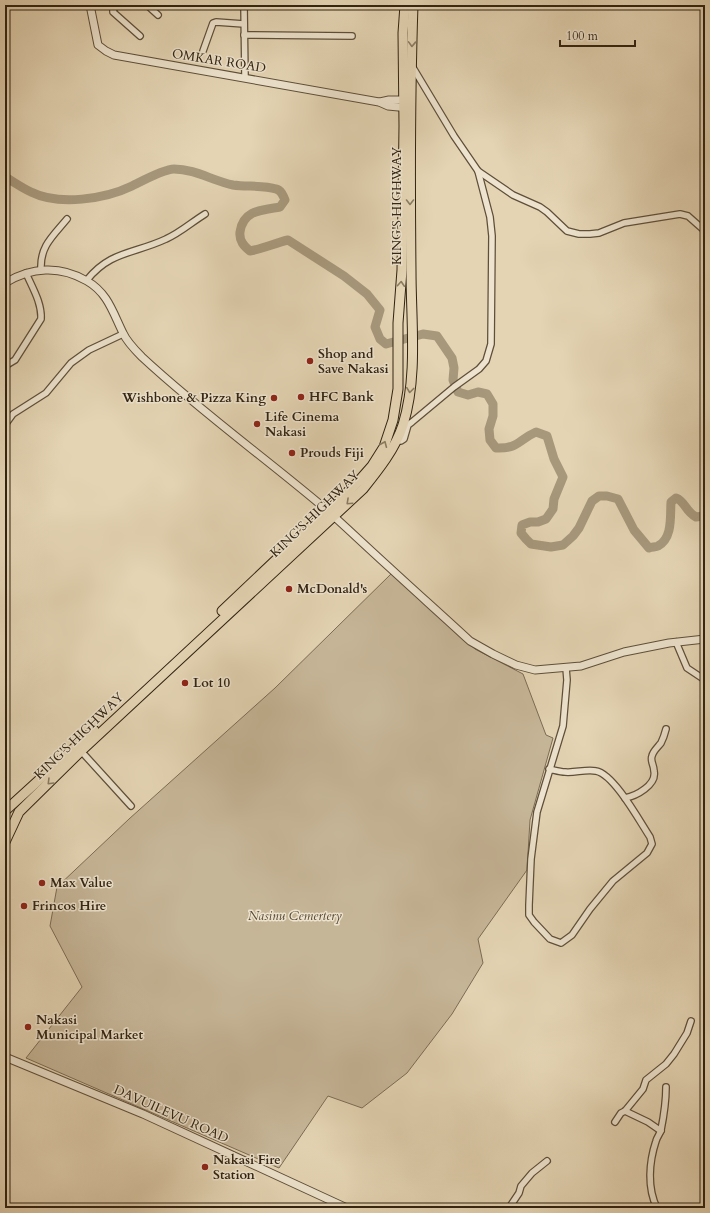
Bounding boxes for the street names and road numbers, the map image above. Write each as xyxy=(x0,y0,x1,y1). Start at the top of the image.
street label: OMKAR ROAD xyxy=(171,45,267,77)
street label: KING'S HIGHWAY xyxy=(388,147,406,265)
street label: KING'S HIGHWAY xyxy=(266,466,364,562)
street label: KING'S HIGHWAY xyxy=(30,688,128,784)
street label: DAVUILEVU ROAD xyxy=(111,1081,231,1147)

